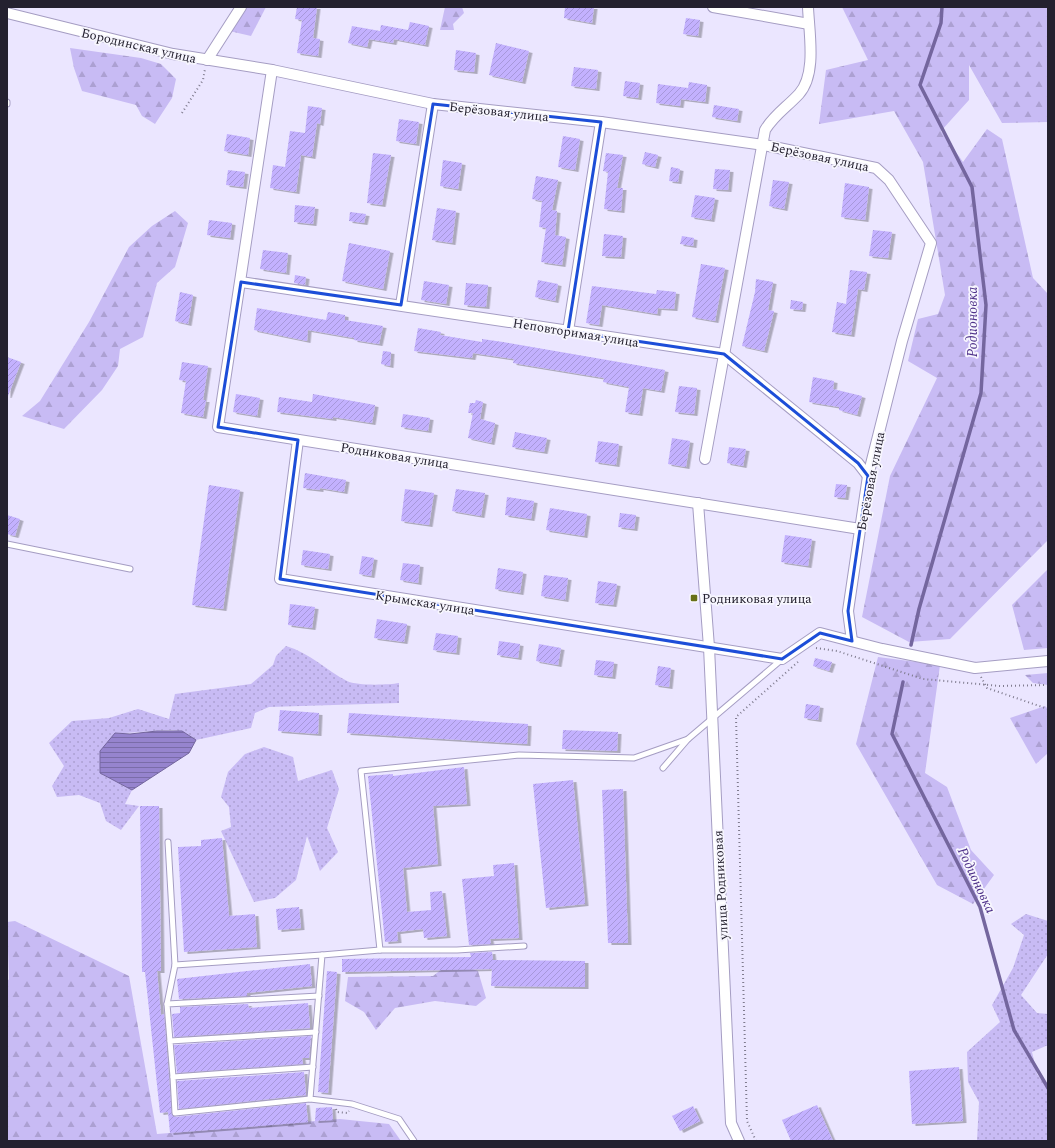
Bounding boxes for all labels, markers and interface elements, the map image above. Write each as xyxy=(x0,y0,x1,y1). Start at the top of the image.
street label: Бородинская улица xyxy=(79,23,199,69)
street label: Берёзовая улица xyxy=(448,97,550,127)
street label: Берёзовая улица xyxy=(769,137,871,177)
water label: Родионовка xyxy=(962,287,983,357)
street label: Неповторимая улица xyxy=(511,313,641,353)
street label: Берёзовая улица xyxy=(852,430,890,532)
street label: Родниковая улица xyxy=(339,438,451,475)
street label: Крымская улица xyxy=(374,585,477,621)
place label: Родниковая улица xyxy=(702,589,812,609)
marker: Родниковая улица xyxy=(689,593,699,603)
street label: улица Родниковая xyxy=(708,830,734,941)
water label: Родионовка xyxy=(952,844,1001,917)

